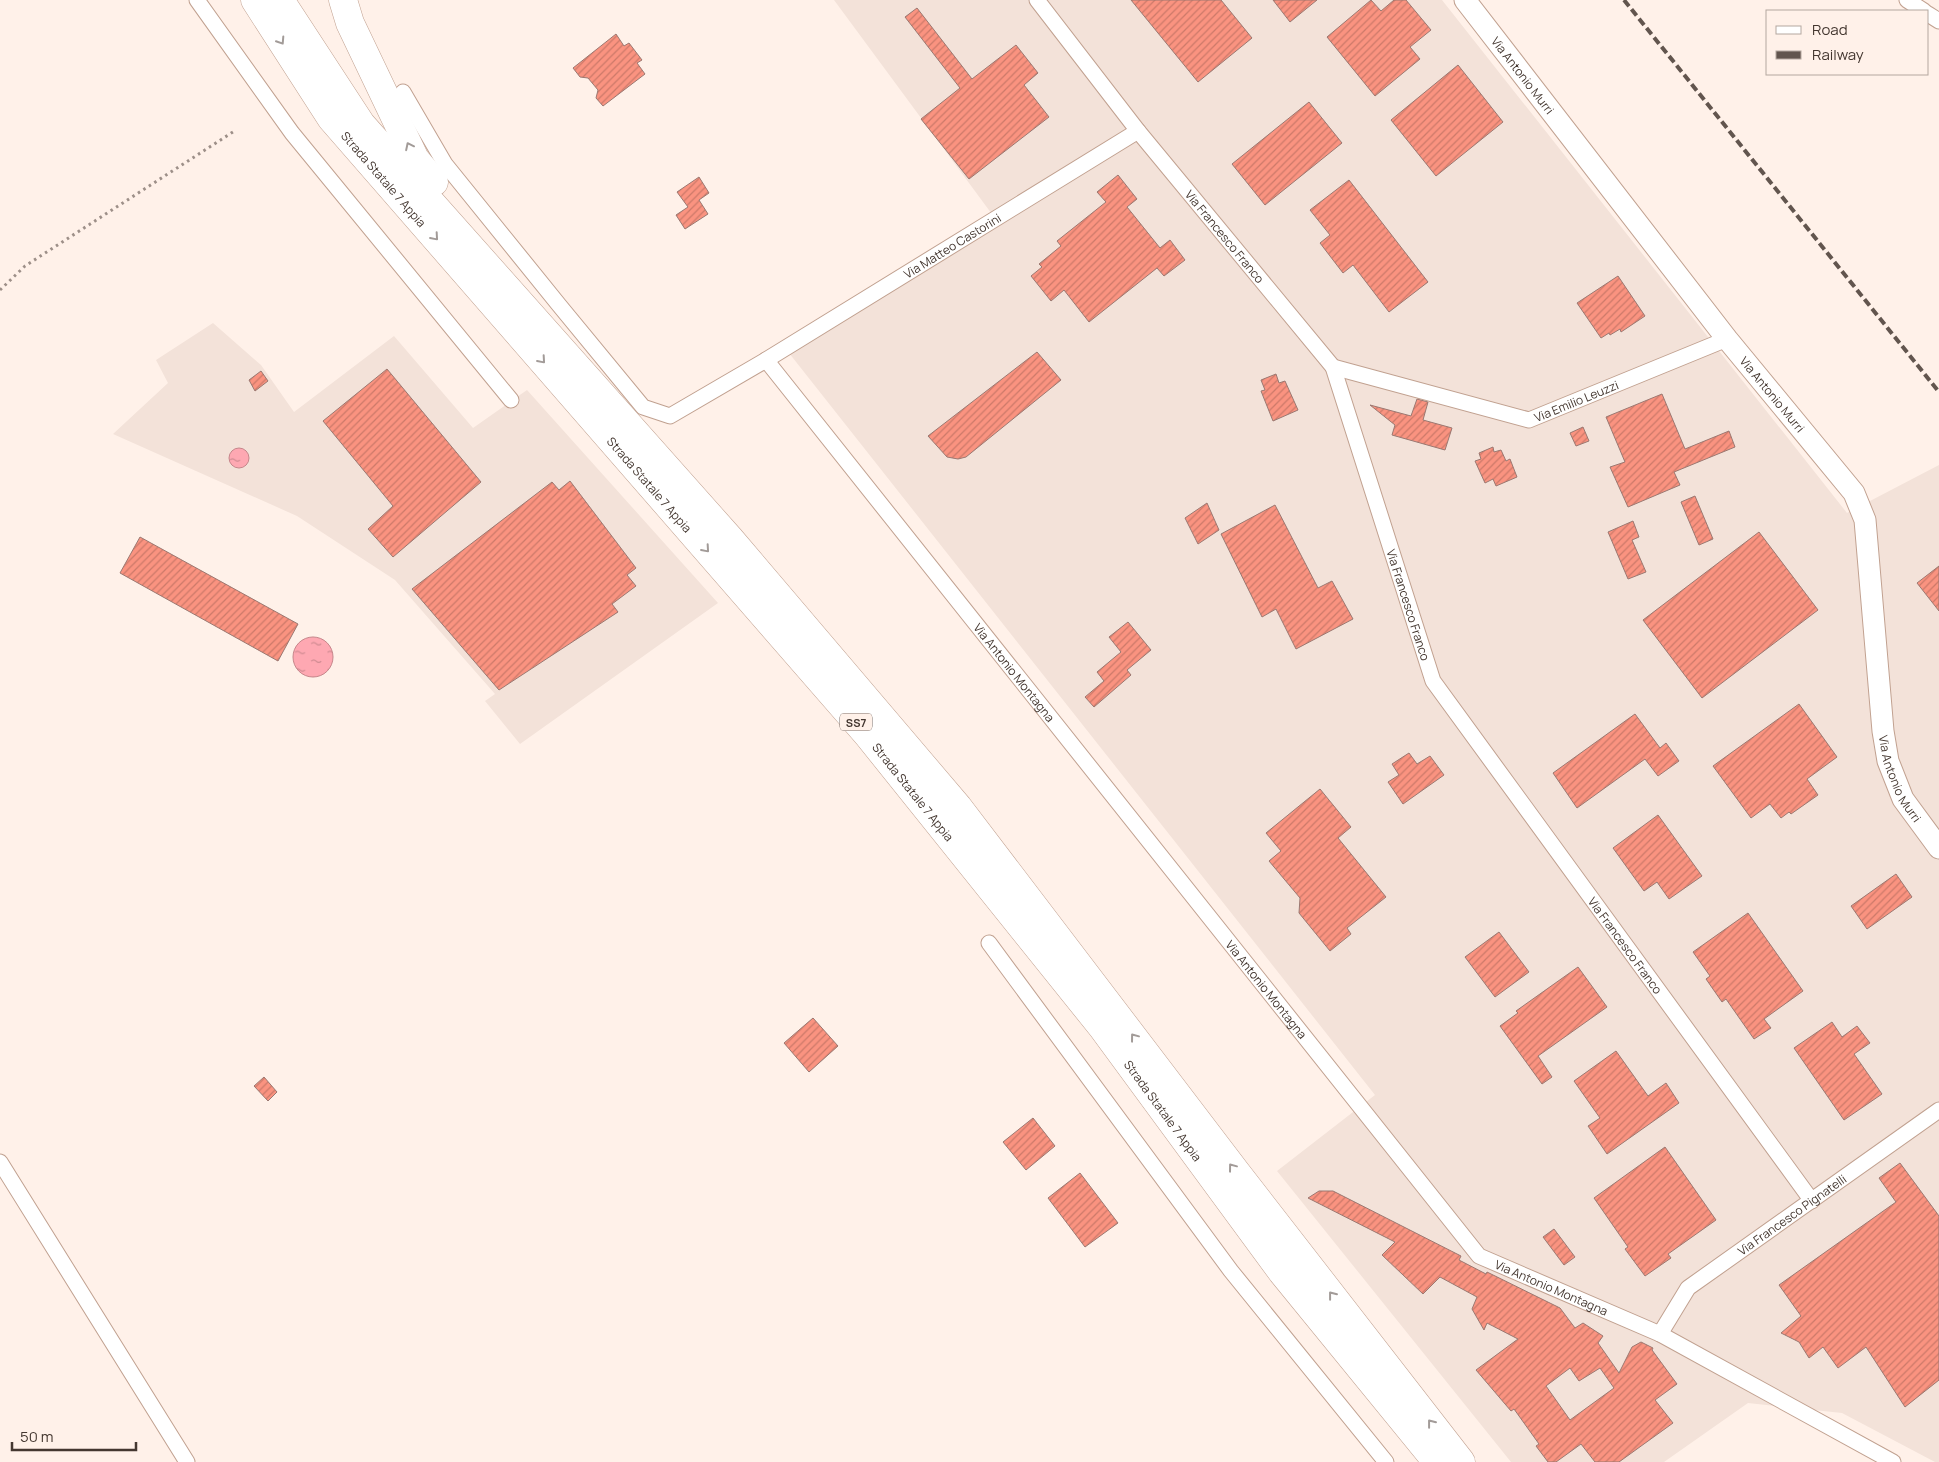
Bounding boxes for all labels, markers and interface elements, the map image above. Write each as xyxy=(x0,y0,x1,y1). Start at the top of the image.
legend xyxy=(1766,10,1929,75)
text: Road xyxy=(1812,19,1848,40)
street label: Via Antonio Murri xyxy=(1488,33,1558,117)
one-way arrow xyxy=(275,36,285,45)
text: Railway xyxy=(1812,44,1864,65)
street label: Strada Statale 7 Appia xyxy=(338,127,430,230)
one-way arrow xyxy=(405,142,415,151)
street label: Via Francesco Franco xyxy=(1181,186,1269,286)
street label: Via Matteo Castorini xyxy=(900,209,1004,282)
one-way arrow xyxy=(430,232,439,241)
street label: Via Antonio Murri xyxy=(1736,353,1809,436)
one-way arrow xyxy=(536,354,545,363)
street label: Via Emilio Leuzzi xyxy=(1531,376,1621,426)
street label: Strada Statale 7 Appia xyxy=(603,433,696,536)
one-way arrow xyxy=(700,543,709,552)
street label: Via Francesco Franco xyxy=(1383,547,1434,663)
street label: Via Antonio Montagna xyxy=(970,619,1059,725)
road number: SS7 xyxy=(840,714,872,730)
street label: Via Antonio Murri xyxy=(1875,734,1926,825)
street label: Strada Statale 7 Appia xyxy=(869,739,958,845)
street label: Via Francesco Franco xyxy=(1584,893,1667,997)
street label: Via Antonio Montagna xyxy=(1222,936,1311,1042)
one-way arrow xyxy=(1131,1033,1140,1043)
street label: Strada Statale 7 Appia xyxy=(1120,1056,1206,1164)
one-way arrow xyxy=(1230,1164,1238,1173)
street label: Via Francesco Pignatelli xyxy=(1734,1170,1849,1259)
street label: Via Antonio Montagna xyxy=(1492,1255,1611,1319)
one-way arrow xyxy=(1329,1292,1337,1301)
scale bar xyxy=(12,1420,136,1452)
one-way arrow xyxy=(1428,1420,1437,1429)
text: 50 m xyxy=(20,1426,54,1447)

